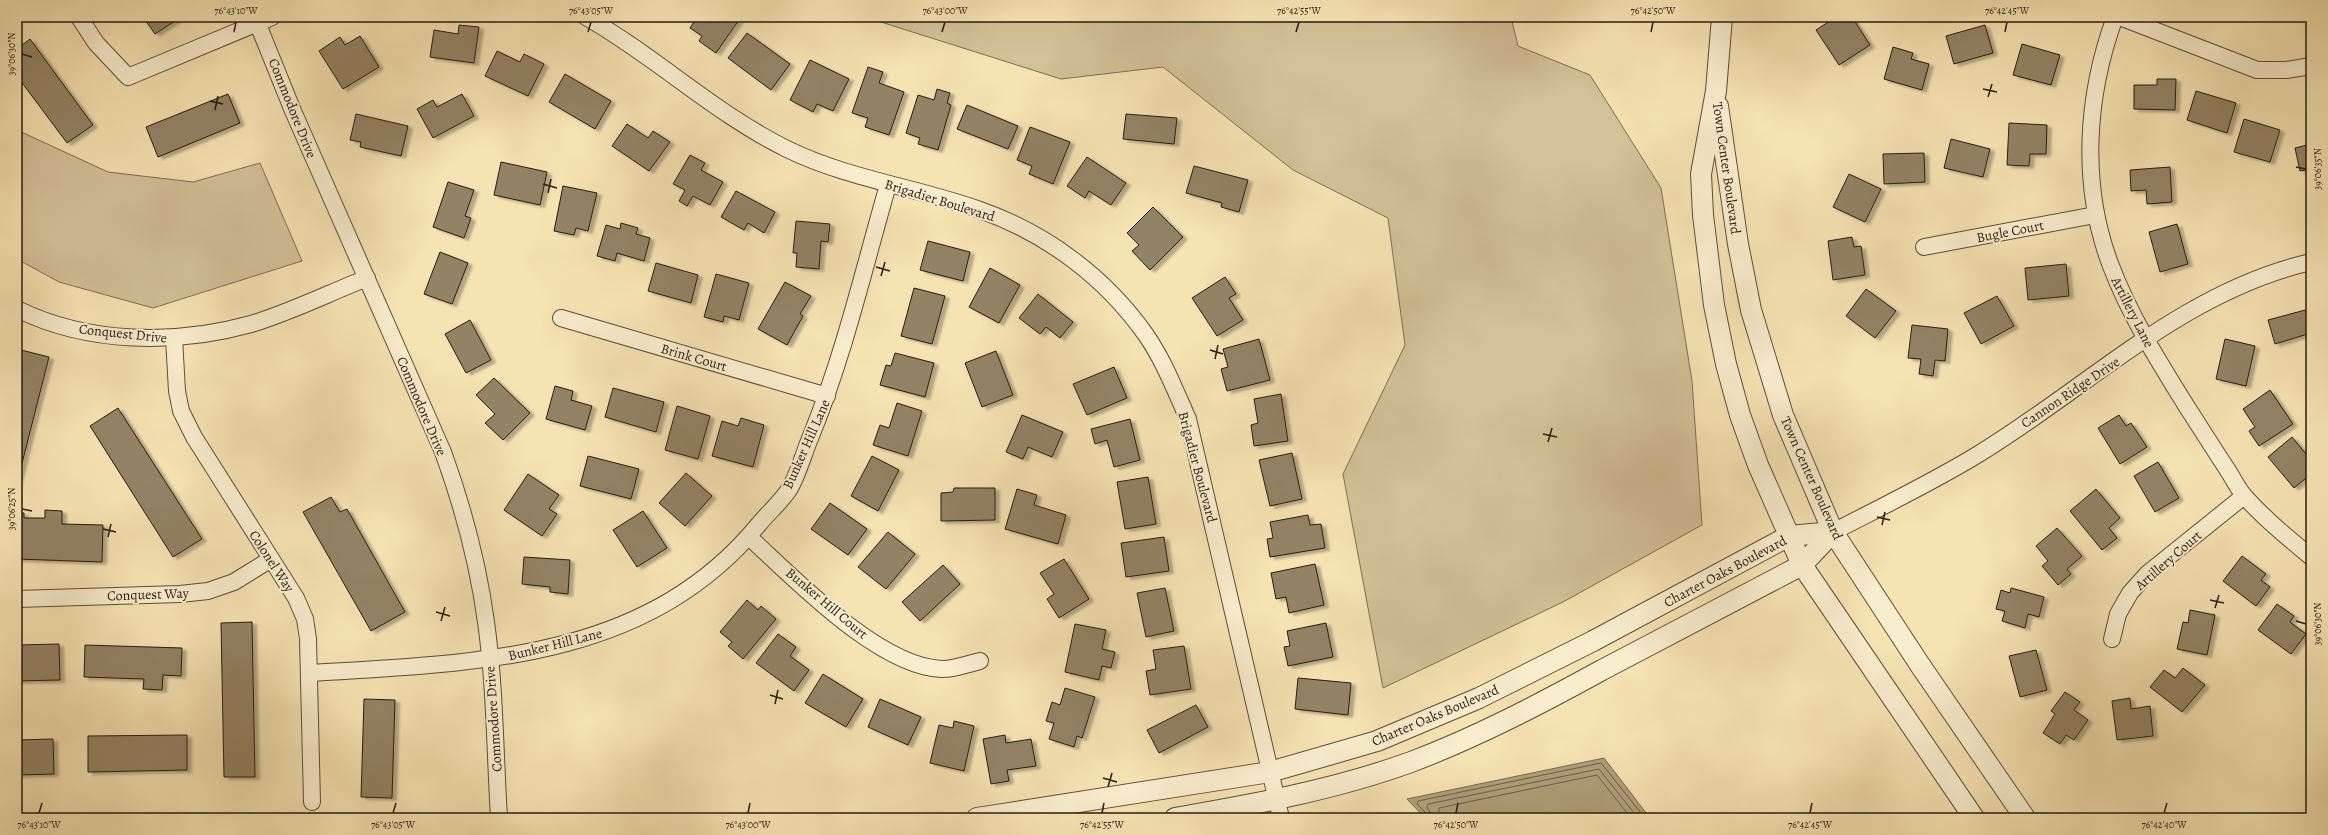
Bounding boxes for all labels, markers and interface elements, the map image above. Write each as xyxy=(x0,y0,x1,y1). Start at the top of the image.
text: 76°43'10"W xyxy=(214,4,258,17)
text: 76°43'05"W xyxy=(569,4,614,17)
text: 76°43'00"W xyxy=(922,4,968,17)
text: 76°42'55"W xyxy=(1277,4,1322,17)
text: 76°42'50"W xyxy=(1631,4,1676,17)
text: 76°42'45"W xyxy=(1985,4,2030,17)
text: 39°06'30"N xyxy=(5,32,18,76)
street label: Commodore Drive xyxy=(264,56,321,161)
street label: Town Center Boulevard xyxy=(1708,101,1745,236)
text: 39°06'35"N xyxy=(2311,148,2324,190)
street label: Brigadier Boulevard xyxy=(882,175,998,226)
street label: Bugle Court xyxy=(1975,216,2046,247)
street label: Artillery Lane xyxy=(2106,273,2159,351)
street label: Conquest Drive xyxy=(78,319,168,348)
street label: Brink Court xyxy=(659,339,729,376)
street label: Cannon Ridge Drive xyxy=(2017,352,2123,433)
street label: Commodore Drive xyxy=(392,354,451,459)
street label: Bunker Hill Lane xyxy=(778,396,835,492)
street label: Brigadier Boulevard xyxy=(1174,409,1222,525)
street label: Town Center Boulevard xyxy=(1776,414,1847,543)
text: 39°06'25"N xyxy=(5,488,18,530)
street label: Artillery Court xyxy=(2130,526,2206,595)
street label: Colonel Way xyxy=(244,527,299,597)
street label: Charter Oaks Boulevard xyxy=(1661,531,1790,612)
street label: Bunker Hill Court xyxy=(782,563,872,644)
street label: Conquest Way xyxy=(107,584,190,605)
text: 39°06'30"N xyxy=(2311,602,2324,646)
street label: Bunker Hill Lane xyxy=(506,624,604,665)
street label: Commodore Drive xyxy=(480,665,507,772)
street label: Charter Oaks Boulevard xyxy=(1369,680,1502,751)
text: 76°43'10"W xyxy=(17,818,61,831)
text: 76°43'05"W xyxy=(371,818,416,831)
text: 76°43'00"W xyxy=(725,818,771,831)
text: 76°42'55"W xyxy=(1080,818,1125,831)
text: 76°42'50"W xyxy=(1434,818,1479,831)
text: 76°42'45"W xyxy=(1788,818,1833,831)
text: 76°42'40"W xyxy=(2141,818,2187,831)

